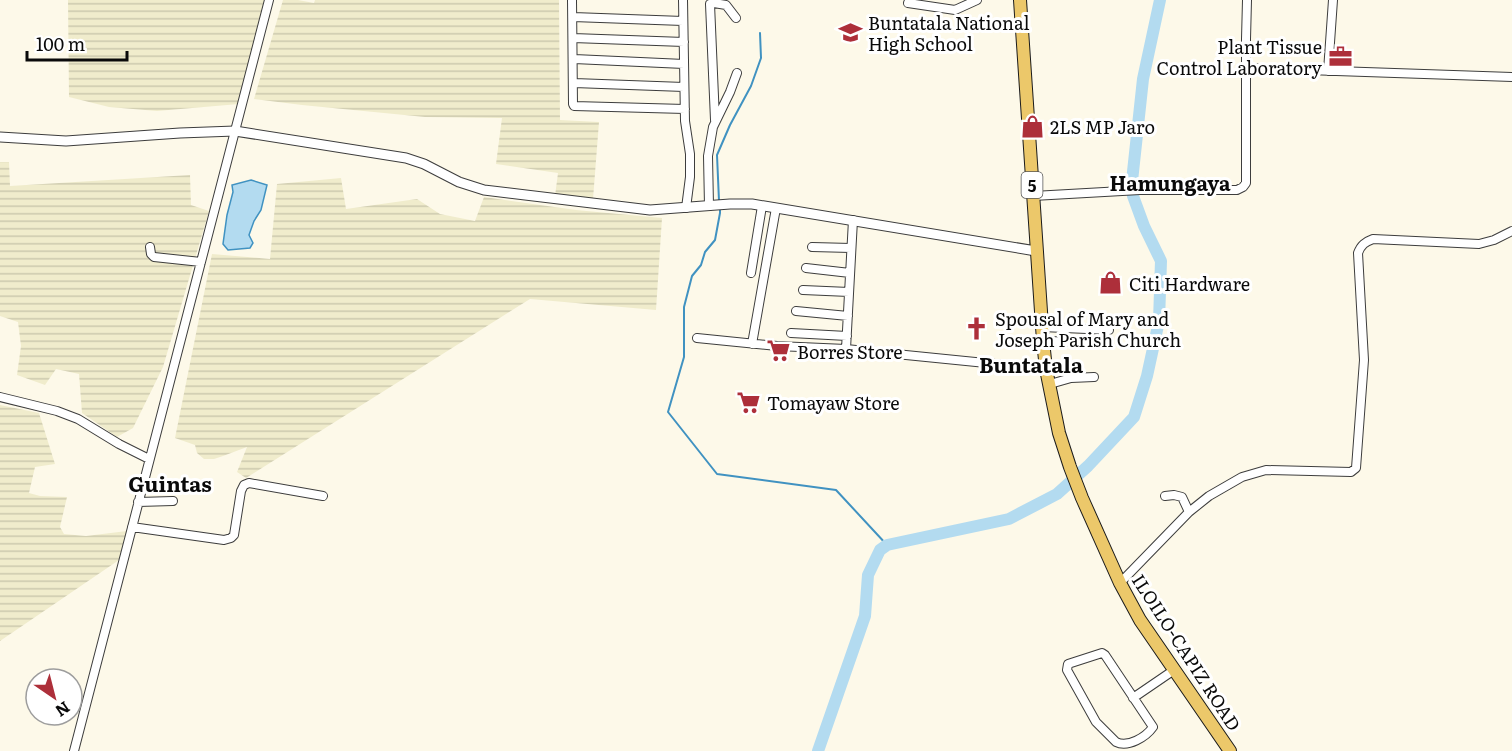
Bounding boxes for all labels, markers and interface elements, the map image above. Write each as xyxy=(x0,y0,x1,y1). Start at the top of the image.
place label: Buntatala National High School xyxy=(868,9,1030,57)
school or university icon: Buntatala National High School xyxy=(837,19,863,45)
scale bar xyxy=(27,24,128,62)
text: 100 m xyxy=(36,30,85,57)
place label: Plant Tissue Control Laboratory xyxy=(1157,33,1323,81)
office icon: Plant Tissue Control Laboratory xyxy=(1327,43,1353,69)
shop icon: 2LS MP Jaro xyxy=(1019,113,1045,139)
place label: 2LS MP Jaro xyxy=(1050,113,1155,140)
district label: Hamungaya xyxy=(1109,167,1231,197)
road number: 5 xyxy=(1022,172,1042,198)
shop icon: Citi Hardware xyxy=(1098,270,1124,296)
place label: Citi Hardware xyxy=(1129,270,1250,297)
place label: Spousal of Mary and Joseph Parish Church xyxy=(995,305,1181,353)
church icon: Spousal of Mary and Joseph Parish Church xyxy=(964,315,990,341)
supermarket icon: Borres Store xyxy=(766,338,792,364)
place label: Borres Store xyxy=(797,338,903,365)
district label: Buntatala xyxy=(979,348,1084,379)
supermarket icon: Tomayaw Store xyxy=(736,389,762,415)
place label: Tomayaw Store xyxy=(767,389,900,416)
district label: Guintas xyxy=(128,467,212,498)
street label: ILOILO-CAPIZ ROAD xyxy=(1126,568,1248,736)
north arrow xyxy=(24,667,84,727)
text: N xyxy=(51,696,76,724)

